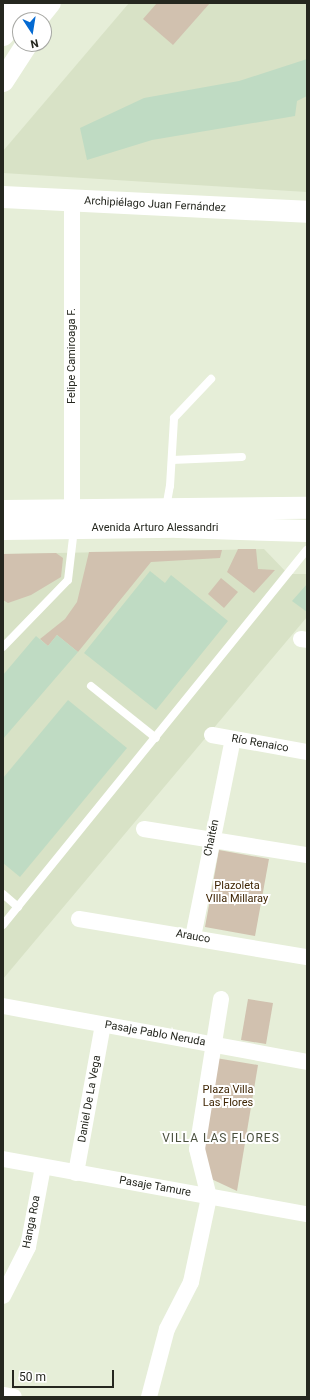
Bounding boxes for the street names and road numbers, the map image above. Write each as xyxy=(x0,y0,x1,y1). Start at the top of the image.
street label: Archipiélago Juan Fernández xyxy=(84,195,226,215)
street label: Felipe Camiroaga F. xyxy=(65,308,79,404)
street label: Avenida Arturo Alessandri xyxy=(92,521,218,535)
street label: Río Renaico xyxy=(230,732,290,756)
street label: Chaitén xyxy=(202,818,222,858)
street label: Arauco xyxy=(175,927,211,947)
street label: Pasaje Pablo Neruda xyxy=(104,1019,206,1049)
street label: Daniel De La Vega xyxy=(76,1054,104,1144)
street label: Pasaje Tamure xyxy=(118,1174,192,1200)
street label: Hanga Roa xyxy=(20,1194,44,1250)

